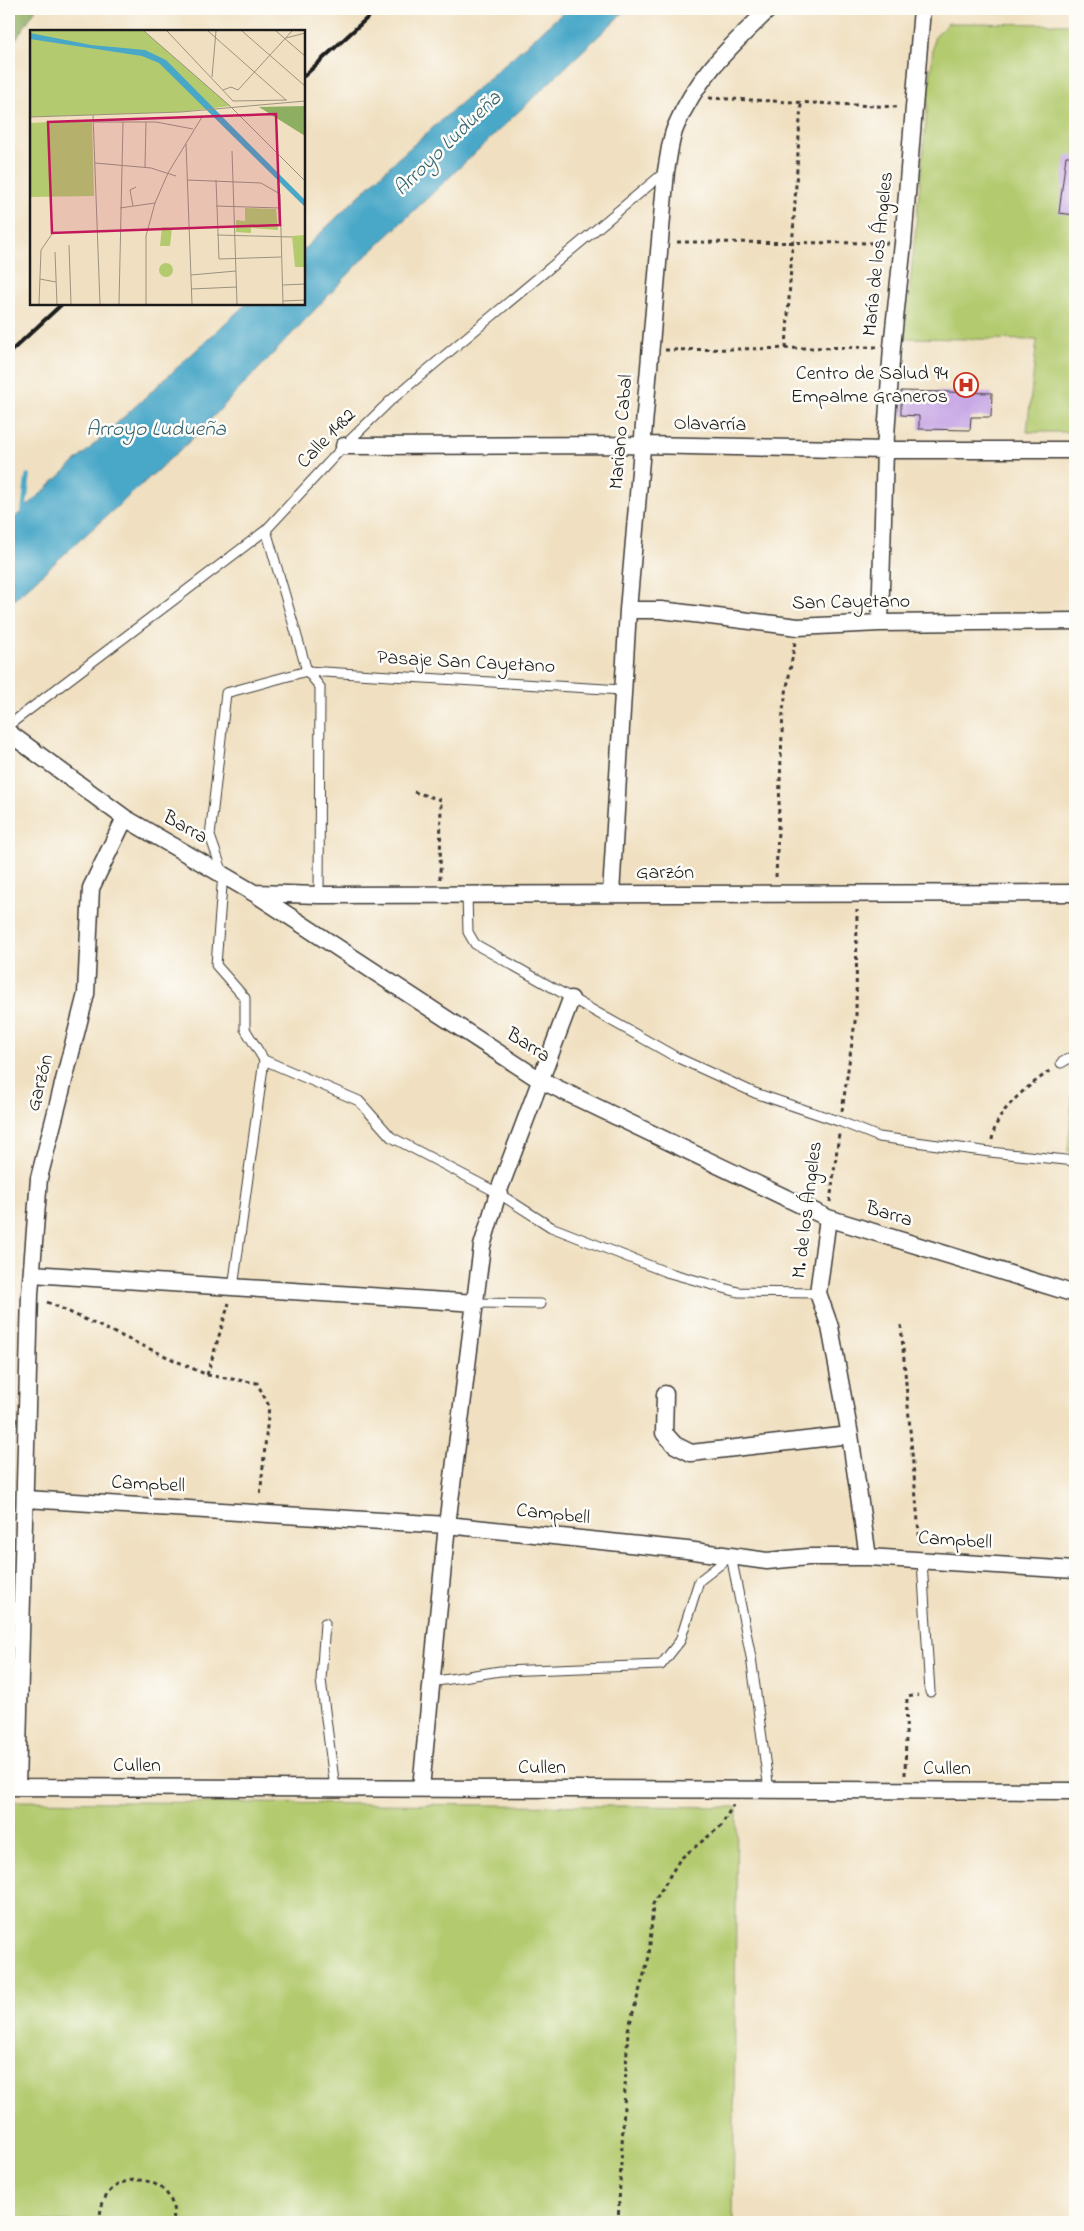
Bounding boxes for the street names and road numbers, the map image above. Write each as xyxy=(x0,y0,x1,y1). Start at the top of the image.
street label: María de los Ángeles xyxy=(856,170,903,338)
street label: Mariano Cabal xyxy=(603,373,641,491)
street label: Calle 1482 xyxy=(291,402,363,476)
street label: Olavarría xyxy=(673,410,747,440)
street label: San Cayetano xyxy=(792,587,910,619)
street label: Pasaje San Cayetano xyxy=(376,644,556,682)
street label: Barra xyxy=(156,803,213,852)
street label: Garzón xyxy=(636,859,694,888)
street label: Barra xyxy=(499,1021,556,1071)
street label: Garzón xyxy=(20,1051,62,1115)
street label: M. de los Ángeles xyxy=(785,1140,832,1280)
street label: Barra xyxy=(861,1194,916,1236)
street label: Campbell xyxy=(110,1469,186,1501)
street label: Campbell xyxy=(515,1497,591,1533)
street label: Campbell xyxy=(917,1524,993,1558)
street label: Cullen xyxy=(113,1752,161,1781)
street label: Cullen xyxy=(518,1754,566,1783)
street label: Cullen xyxy=(923,1755,971,1784)

